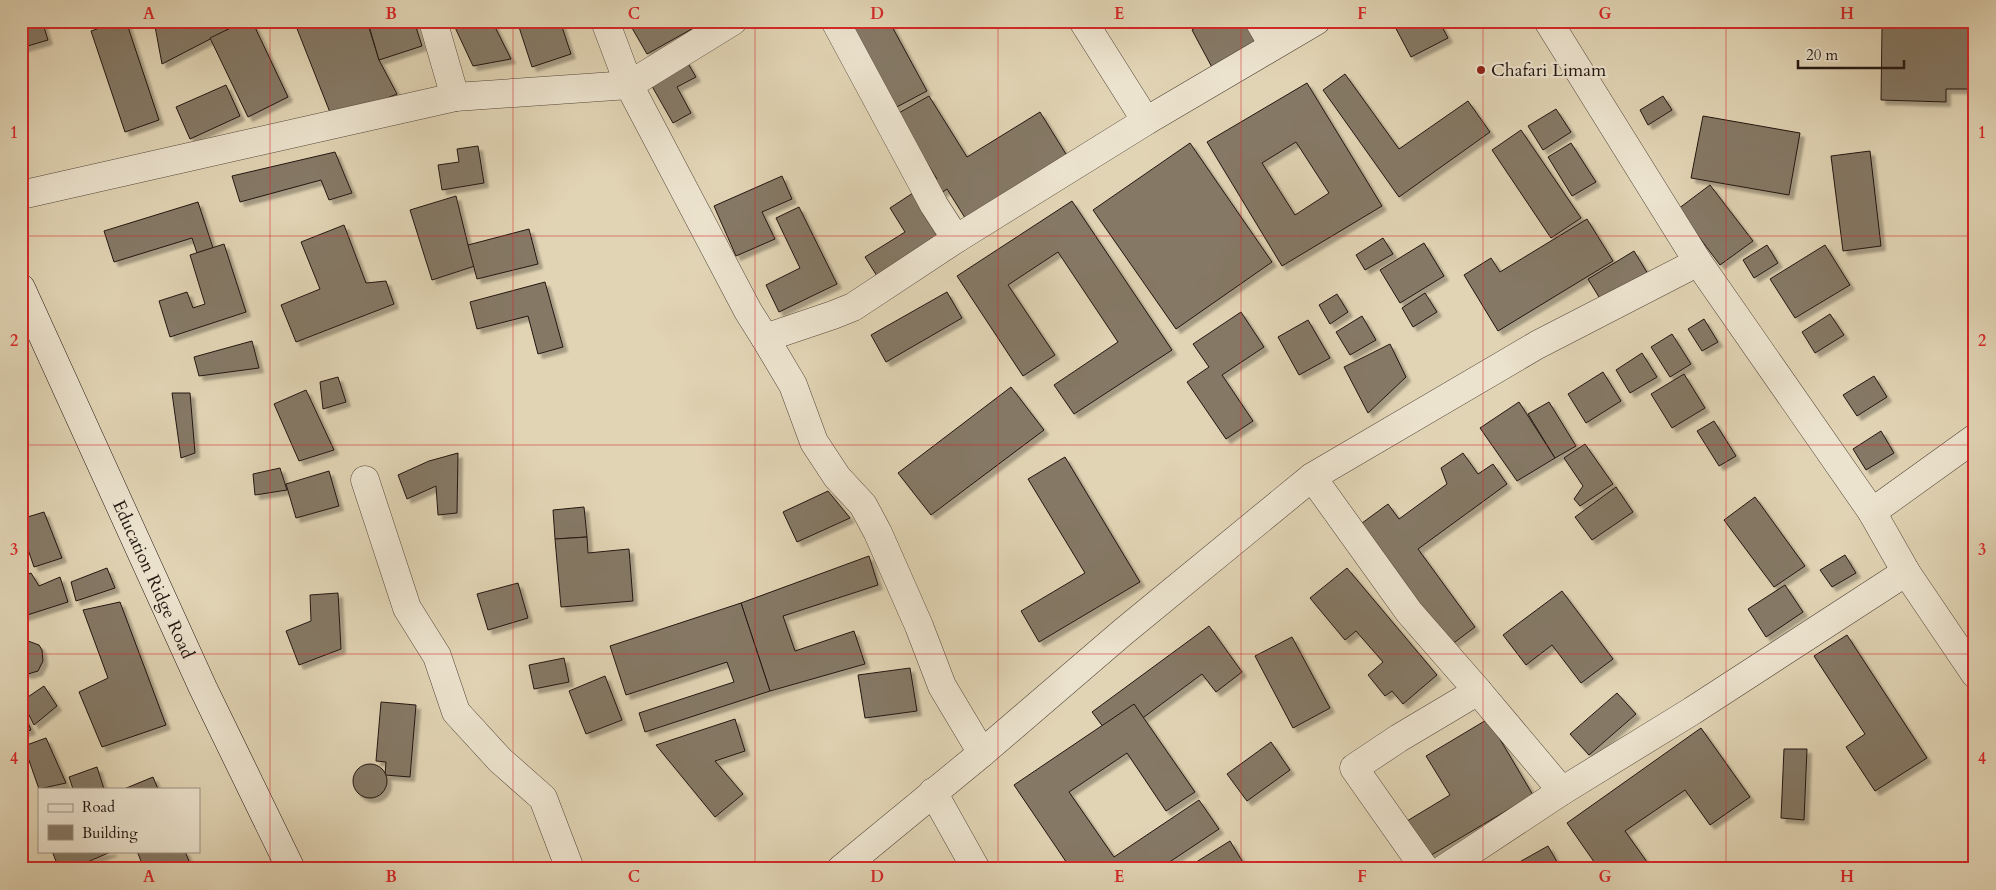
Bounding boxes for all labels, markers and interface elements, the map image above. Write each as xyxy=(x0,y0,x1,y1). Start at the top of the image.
text: A xyxy=(143,3,155,25)
text: B xyxy=(385,3,397,25)
text: C xyxy=(628,3,640,25)
text: D xyxy=(870,3,884,25)
text: E xyxy=(1114,3,1124,25)
text: F xyxy=(1357,3,1367,25)
text: G xyxy=(1598,3,1612,25)
text: H xyxy=(1840,3,1854,25)
scale bar xyxy=(1798,38,1905,70)
text: 20 m xyxy=(1806,45,1838,65)
place label: Chafari Limam xyxy=(1491,58,1607,83)
marker: Chafari Limam xyxy=(1475,64,1487,76)
text: 1 xyxy=(10,122,18,144)
text: 1 xyxy=(1978,122,1986,144)
text: 2 xyxy=(10,330,18,352)
text: 2 xyxy=(1978,330,1986,352)
street label: Education Ridge Road xyxy=(106,496,200,663)
text: 3 xyxy=(10,539,18,561)
text: 3 xyxy=(1978,539,1986,561)
text: 4 xyxy=(10,748,18,770)
text: 4 xyxy=(1978,748,1986,770)
legend xyxy=(38,788,200,852)
text: Road xyxy=(82,797,115,817)
text: Building xyxy=(82,823,138,843)
text: A xyxy=(143,866,155,888)
text: B xyxy=(385,866,397,888)
text: C xyxy=(628,866,640,888)
text: D xyxy=(870,866,884,888)
text: E xyxy=(1114,866,1124,888)
text: F xyxy=(1357,866,1367,888)
text: G xyxy=(1598,866,1612,888)
text: H xyxy=(1840,866,1854,888)

